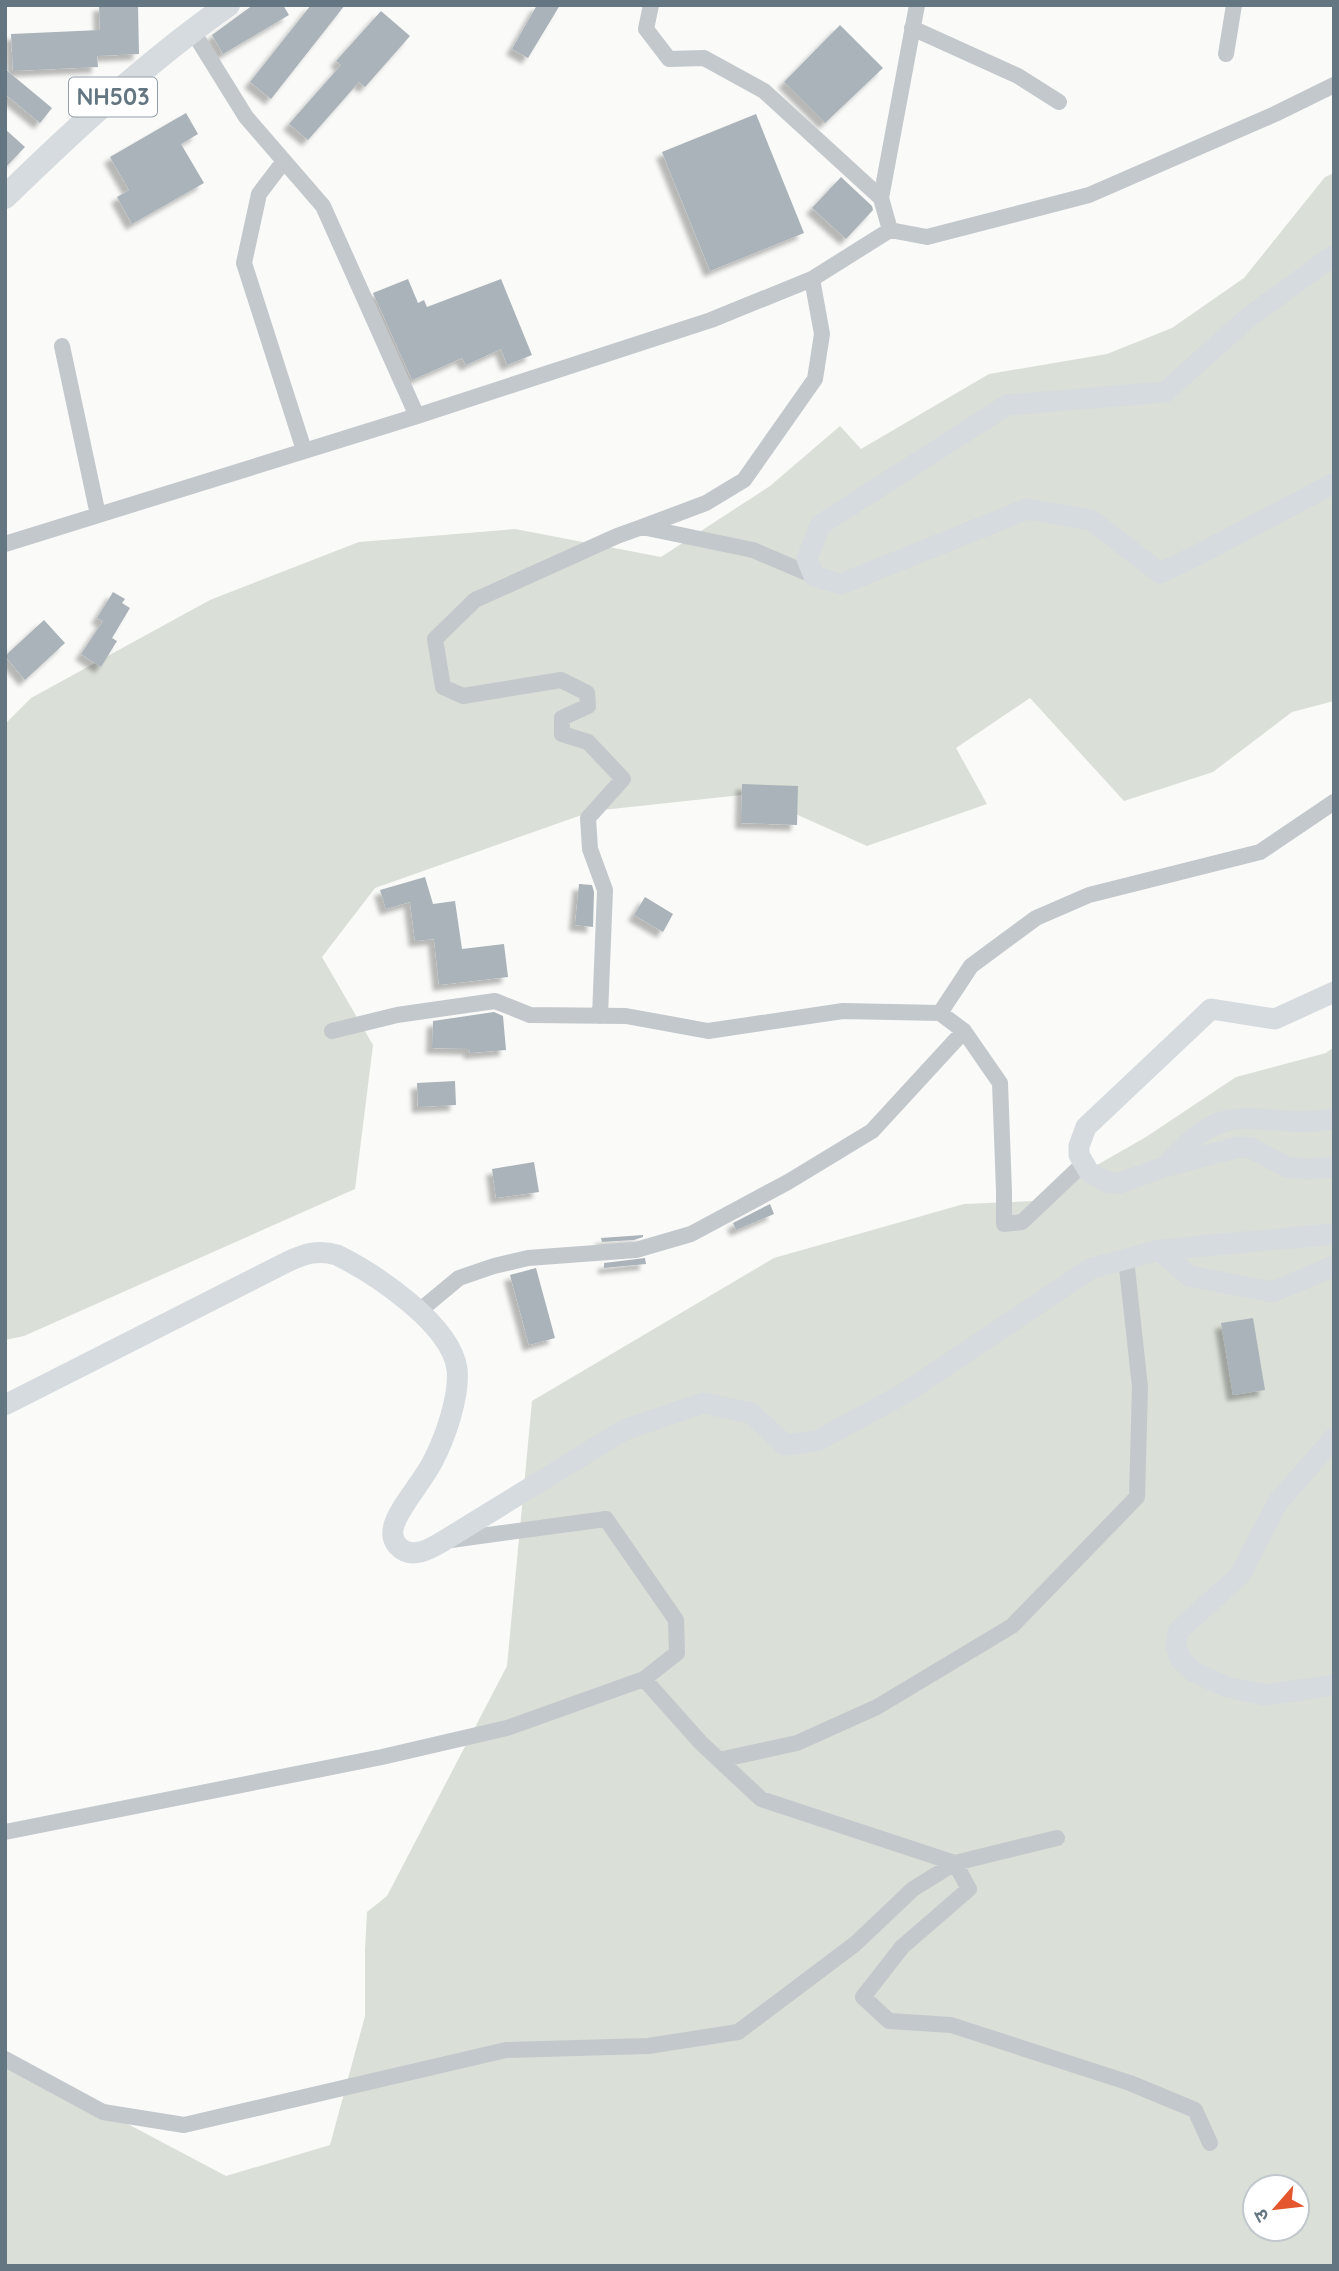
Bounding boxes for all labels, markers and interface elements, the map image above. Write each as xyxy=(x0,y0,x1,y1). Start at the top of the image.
road number: NH503 xyxy=(69,78,157,116)
north arrow xyxy=(1241,2173,1311,2243)
text: उ xyxy=(1247,2205,1274,2227)

